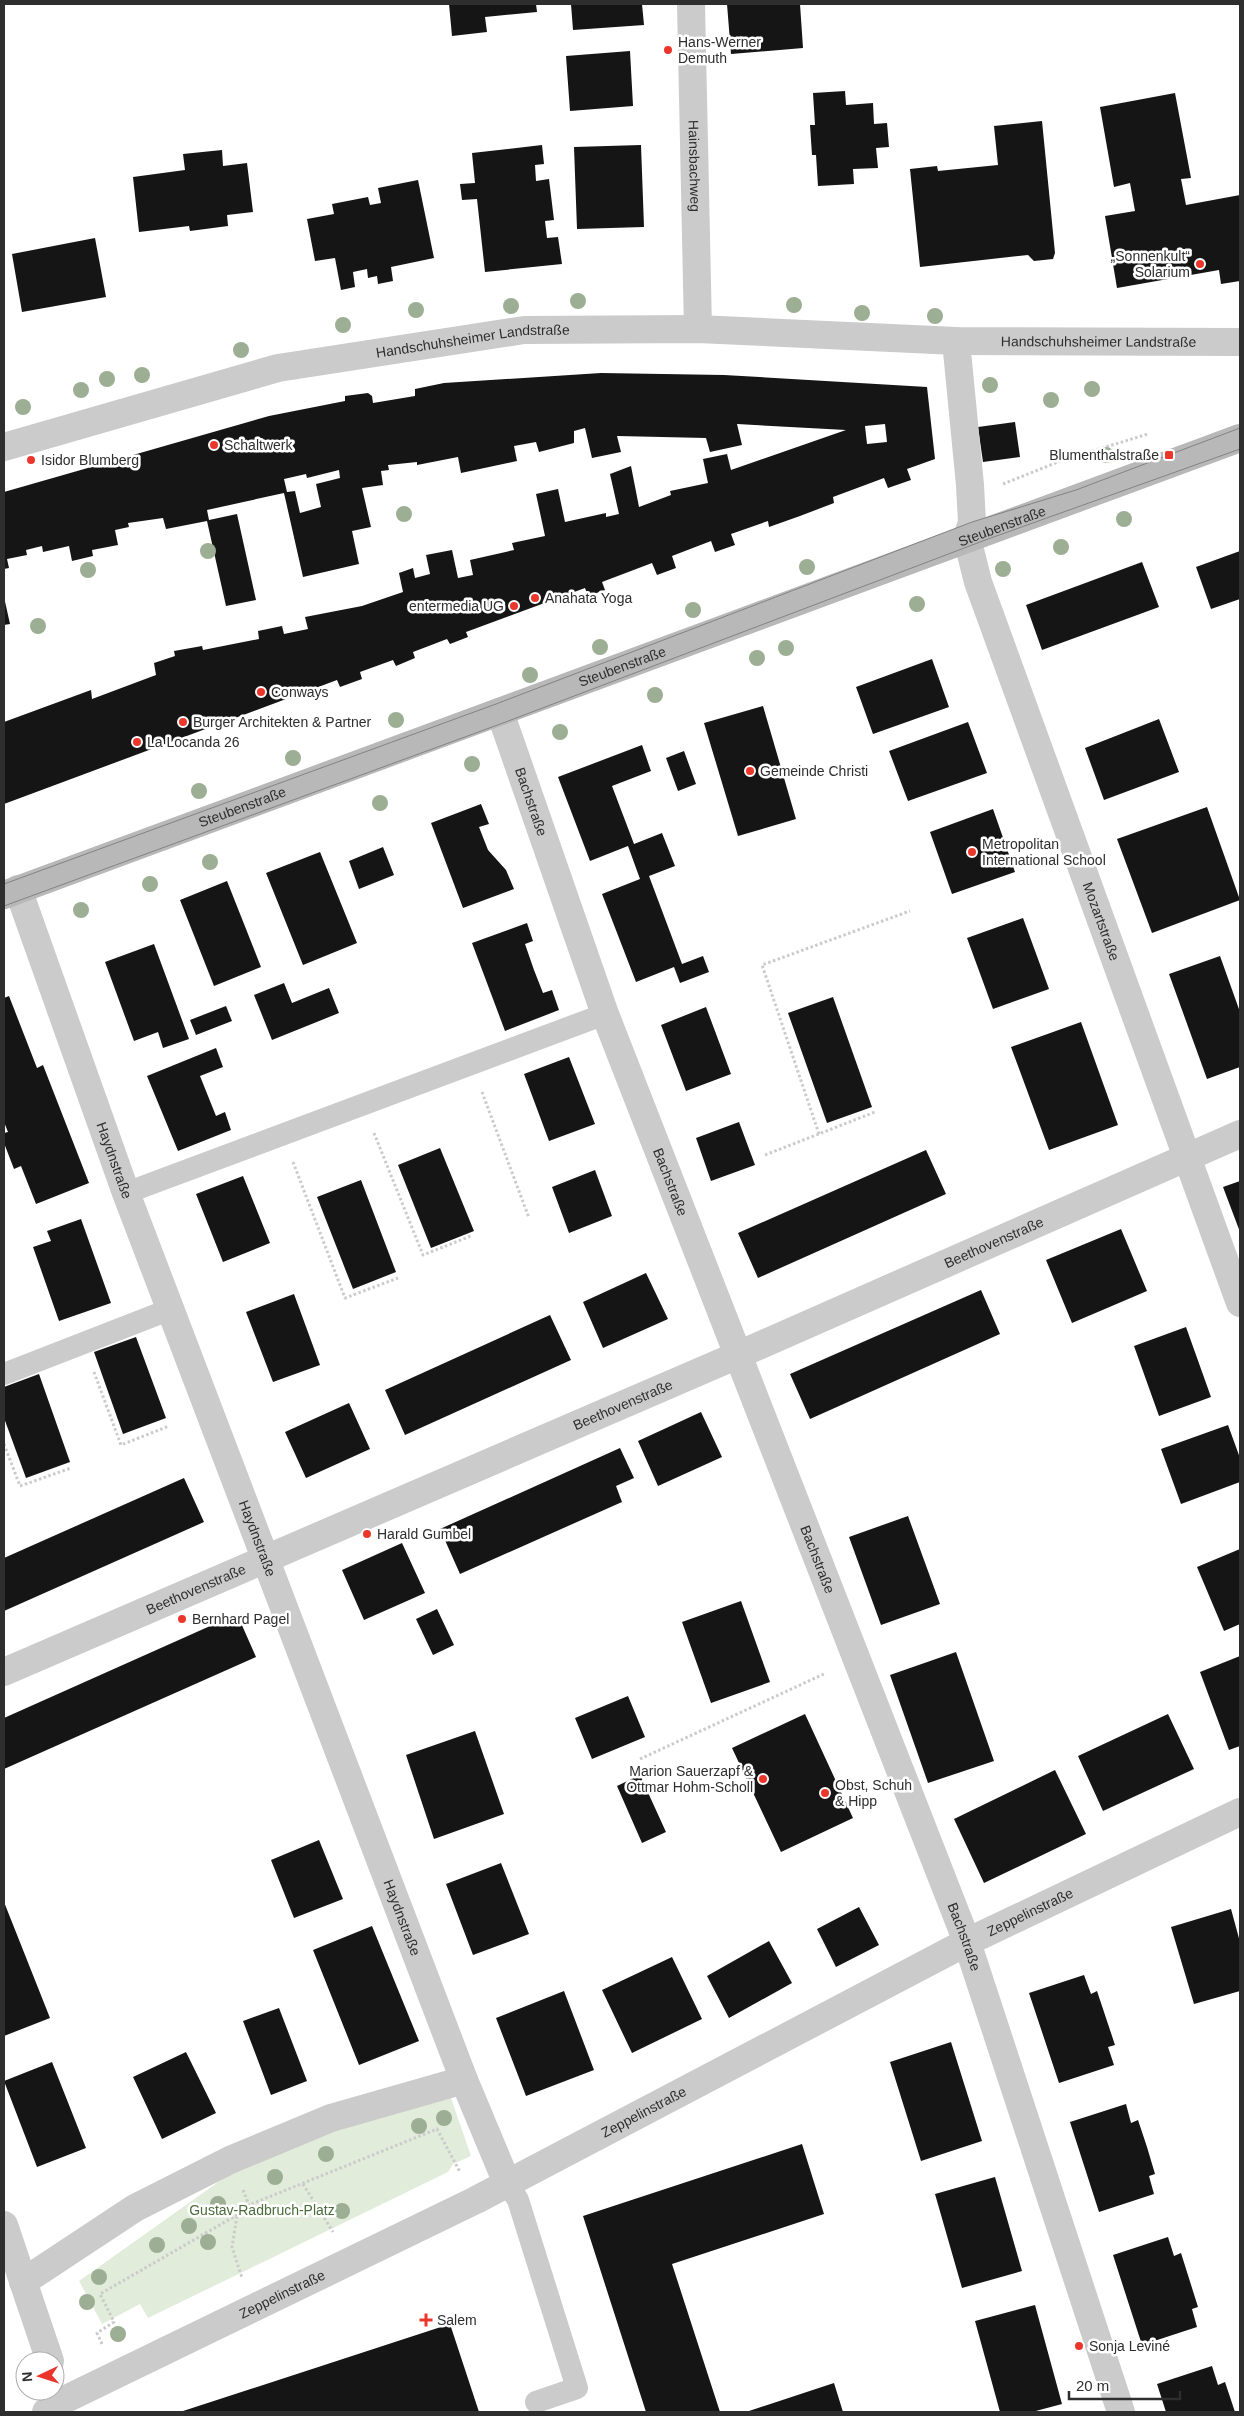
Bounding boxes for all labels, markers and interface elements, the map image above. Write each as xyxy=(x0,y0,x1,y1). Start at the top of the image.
place label: Hans-Werner Demuth xyxy=(678,34,761,66)
marker: Hans-Werner Demuth xyxy=(662,44,674,56)
street label: Hainsbachweg xyxy=(686,120,703,212)
place label: „Sonnenkult“ Solarium xyxy=(1111,248,1190,280)
marker: „Sonnenkult“ Solarium xyxy=(1194,258,1206,270)
street label: Handschuhsheimer Landstraße xyxy=(375,322,570,361)
street label: Handschuhsheimer Landstraße xyxy=(1001,333,1197,350)
place label: Schaltwerk xyxy=(224,437,293,453)
marker: Schaltwerk xyxy=(208,439,220,451)
place label: Blumenthalstraße xyxy=(1049,447,1159,463)
marker: Blumenthalstraße xyxy=(1163,449,1175,461)
place label: Isidor Blumberg xyxy=(41,452,139,468)
marker: Isidor Blumberg xyxy=(25,454,37,466)
street label: Steubenstraße xyxy=(956,502,1048,549)
place label: Anahata Yoga xyxy=(545,590,632,606)
marker: Anahata Yoga xyxy=(529,592,541,604)
place label: entermedia UG xyxy=(409,598,504,614)
marker: entermedia UG xyxy=(508,600,520,612)
street label: Steubenstraße xyxy=(576,643,668,690)
place label: Conways xyxy=(271,684,329,700)
marker: Conways xyxy=(255,686,267,698)
place label: Burger Architekten & Partner xyxy=(193,714,372,730)
marker: Burger Architekten & Partner xyxy=(177,716,189,728)
place label: La Locanda 26 xyxy=(147,734,240,750)
marker: La Locanda 26 xyxy=(131,736,143,748)
place label: Gemeinde Christi xyxy=(760,763,868,779)
street label: Bachstraße xyxy=(512,765,551,838)
marker: Gemeinde Christi xyxy=(744,765,756,777)
street label: Steubenstraße xyxy=(196,783,288,830)
place label: Metropolitan International School xyxy=(982,836,1106,868)
marker: Metropolitan International School xyxy=(966,846,978,858)
street label: Mozartstraße xyxy=(1080,880,1123,963)
street label: Haydnstraße xyxy=(93,1120,136,1201)
street label: Bachstraße xyxy=(650,1146,691,1218)
street label: Beethovenstraße xyxy=(942,1213,1046,1271)
street label: Beethovenstraße xyxy=(571,1376,675,1433)
street label: Haydnstraße xyxy=(236,1498,279,1579)
street label: Bachstraße xyxy=(797,1523,838,1596)
place label: Harald Gumbel xyxy=(377,1526,471,1542)
marker: Harald Gumbel xyxy=(361,1528,373,1540)
street label: Beethovenstraße xyxy=(144,1561,248,1618)
place label: Bernhard Pagel xyxy=(192,1611,289,1627)
marker: Bernhard Pagel xyxy=(176,1613,188,1625)
place label: Marion Sauerzapf & Ottmar Hohm-Scholl xyxy=(626,1763,754,1795)
marker: Marion Sauerzapf & Ottmar Hohm-Scholl xyxy=(757,1773,769,1785)
place label: Obst, Schuh & Hipp xyxy=(835,1777,912,1809)
marker: Obst, Schuh & Hipp xyxy=(819,1787,831,1799)
street label: Haydnstraße xyxy=(380,1877,424,1958)
street label: Zeppelinstraße xyxy=(984,1885,1076,1939)
street label: Bachstraße xyxy=(944,1900,984,1973)
street label: Zeppelinstraße xyxy=(599,2083,689,2141)
park label: Gustav-Radbruch-Platz xyxy=(189,2202,335,2218)
street label: Zeppelinstraße xyxy=(236,2266,328,2322)
place label: Salem xyxy=(437,2312,477,2328)
marker: Salem xyxy=(419,2313,433,2327)
place label: Sonja Leviné xyxy=(1089,2338,1170,2354)
marker: Sonja Leviné xyxy=(1073,2340,1085,2352)
north arrow xyxy=(15,2351,65,2401)
scale bar xyxy=(1069,2368,1180,2400)
text: N xyxy=(19,2371,35,2383)
text: 20 m xyxy=(1076,2377,1109,2394)

